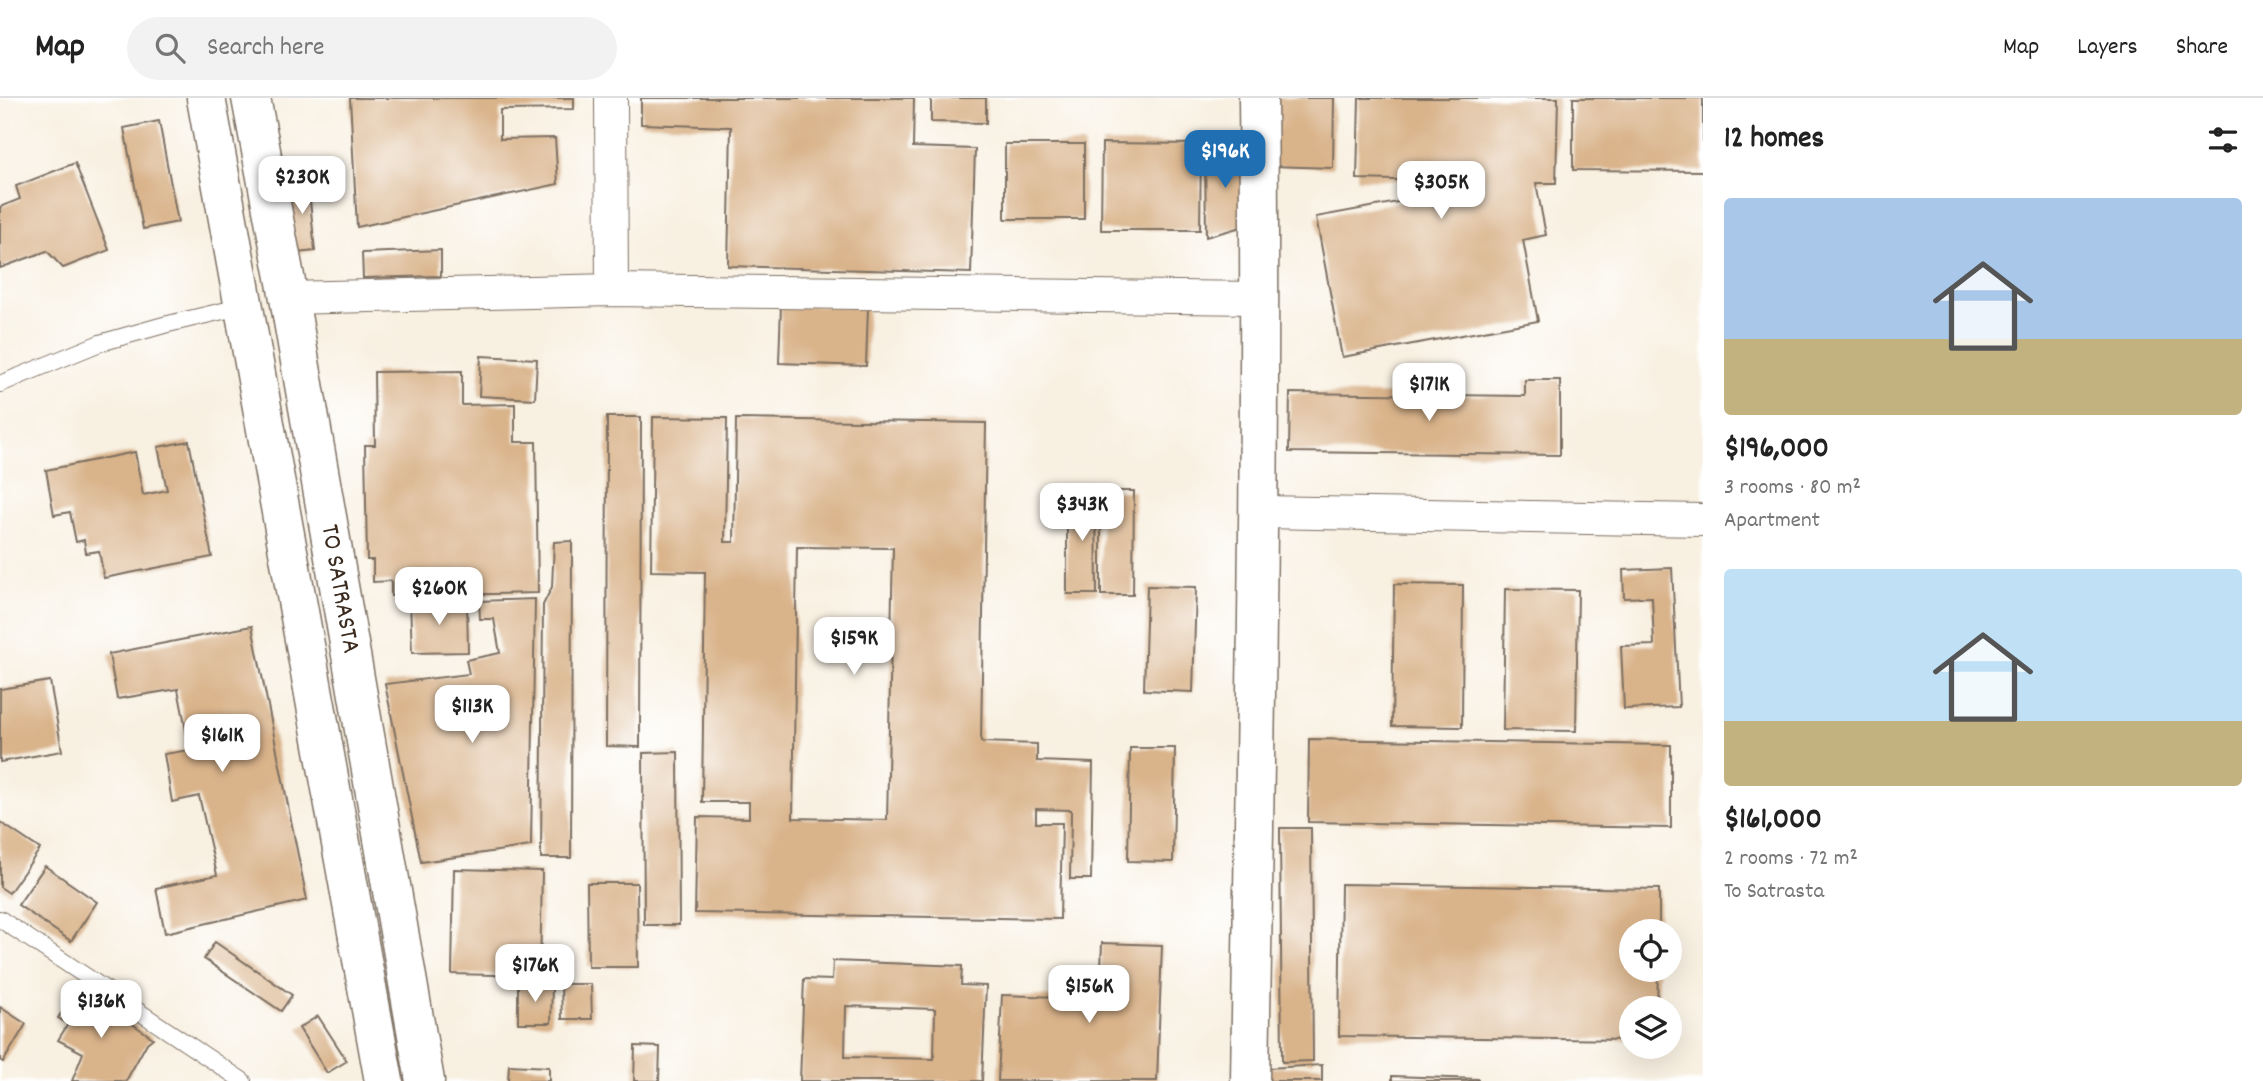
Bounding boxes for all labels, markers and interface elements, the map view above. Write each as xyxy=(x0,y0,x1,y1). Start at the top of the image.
search box xyxy=(127,17,617,80)
text: Map xyxy=(35,25,85,72)
icon: search xyxy=(151,29,189,67)
text: Search here xyxy=(207,30,325,67)
text: Map xyxy=(2003,31,2039,65)
text: Layers xyxy=(2077,31,2138,65)
text: Share xyxy=(2176,31,2228,65)
text: 12 homes xyxy=(1724,119,1824,162)
icon: filters xyxy=(2204,121,2242,159)
pin: $196K xyxy=(1176,130,1274,190)
text: $196K xyxy=(1200,136,1250,169)
pin: $230K xyxy=(253,156,351,216)
text: $230K xyxy=(274,162,330,195)
pin: $305K xyxy=(1392,162,1490,221)
text: $305K xyxy=(1413,167,1469,200)
icon: home xyxy=(1920,243,2046,369)
pin: $171K xyxy=(1380,364,1478,423)
text: $171K xyxy=(1408,369,1450,402)
text: $196,000 xyxy=(1724,429,1829,472)
text: 3 rooms · 80 m² xyxy=(1724,472,1861,505)
pin: $343K xyxy=(1033,484,1131,543)
text: $343K xyxy=(1056,489,1108,522)
text: Apartment xyxy=(1724,505,1820,538)
street label: TO SATRASTA xyxy=(310,522,369,656)
pin: $260K xyxy=(390,568,488,627)
text: $260K xyxy=(411,573,467,606)
icon: home xyxy=(1920,614,2046,740)
pin: $159K xyxy=(805,618,903,677)
text: $159K xyxy=(830,623,878,656)
pin: $113K xyxy=(423,686,521,745)
text: $113K xyxy=(451,691,493,724)
pin: $161K xyxy=(173,714,271,774)
text: $161K xyxy=(200,720,244,753)
text: $161,000 xyxy=(1724,800,1822,843)
text: 2 rooms · 72 m² xyxy=(1724,843,1858,876)
text: To Satrasta xyxy=(1724,876,1824,909)
map controls xyxy=(1619,919,1682,1059)
button: locate xyxy=(1619,919,1682,982)
pin: $176K xyxy=(486,944,584,1004)
text: $176K xyxy=(511,950,559,983)
pin: $156K xyxy=(1040,965,1138,1025)
text: $156K xyxy=(1064,971,1114,1004)
pin: $136K xyxy=(52,981,150,1040)
text: $136K xyxy=(77,986,125,1019)
button: layers xyxy=(1619,996,1682,1059)

